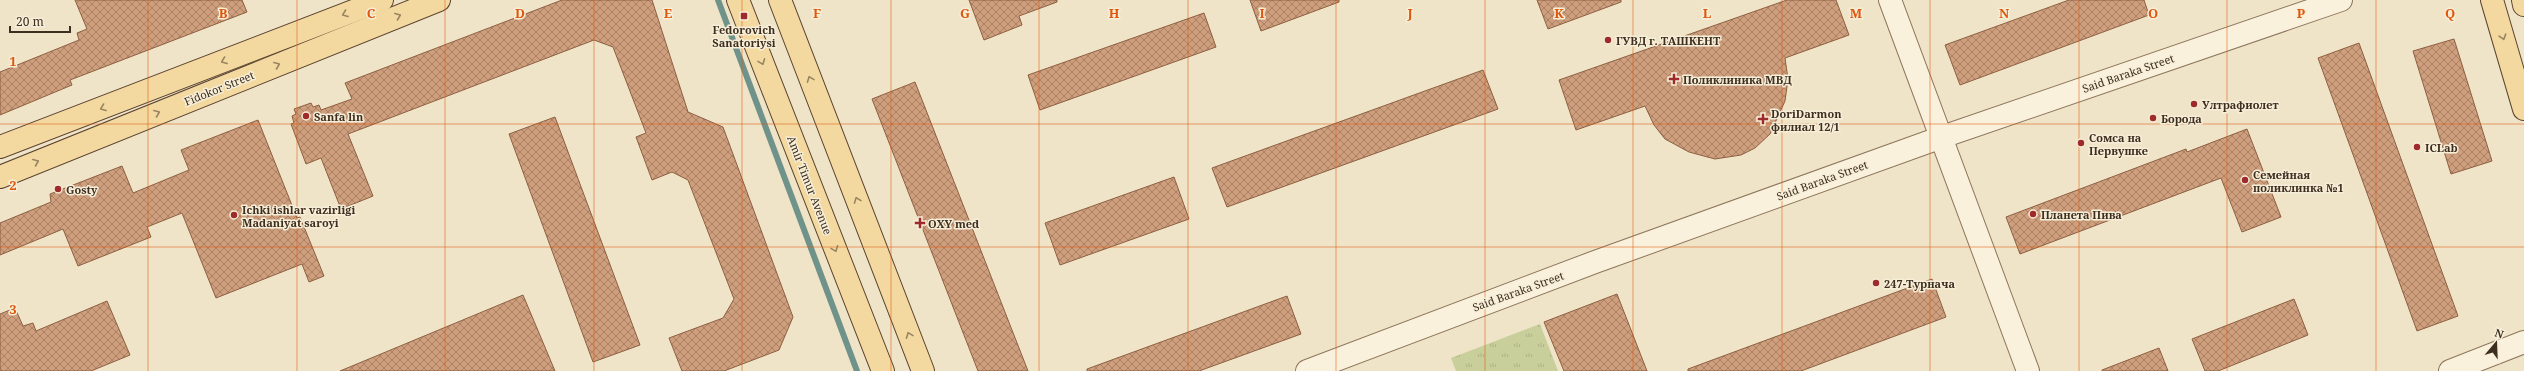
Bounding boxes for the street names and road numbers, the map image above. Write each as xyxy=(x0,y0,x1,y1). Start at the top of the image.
street label: Said Baraka Street xyxy=(2080,50,2176,96)
street label: Fidokor Street xyxy=(182,67,256,109)
street label: Amir Timur Avenue xyxy=(784,133,836,237)
street label: Said Baraka Street xyxy=(1774,156,1870,203)
street label: Said Baraka Street xyxy=(1470,267,1566,314)

